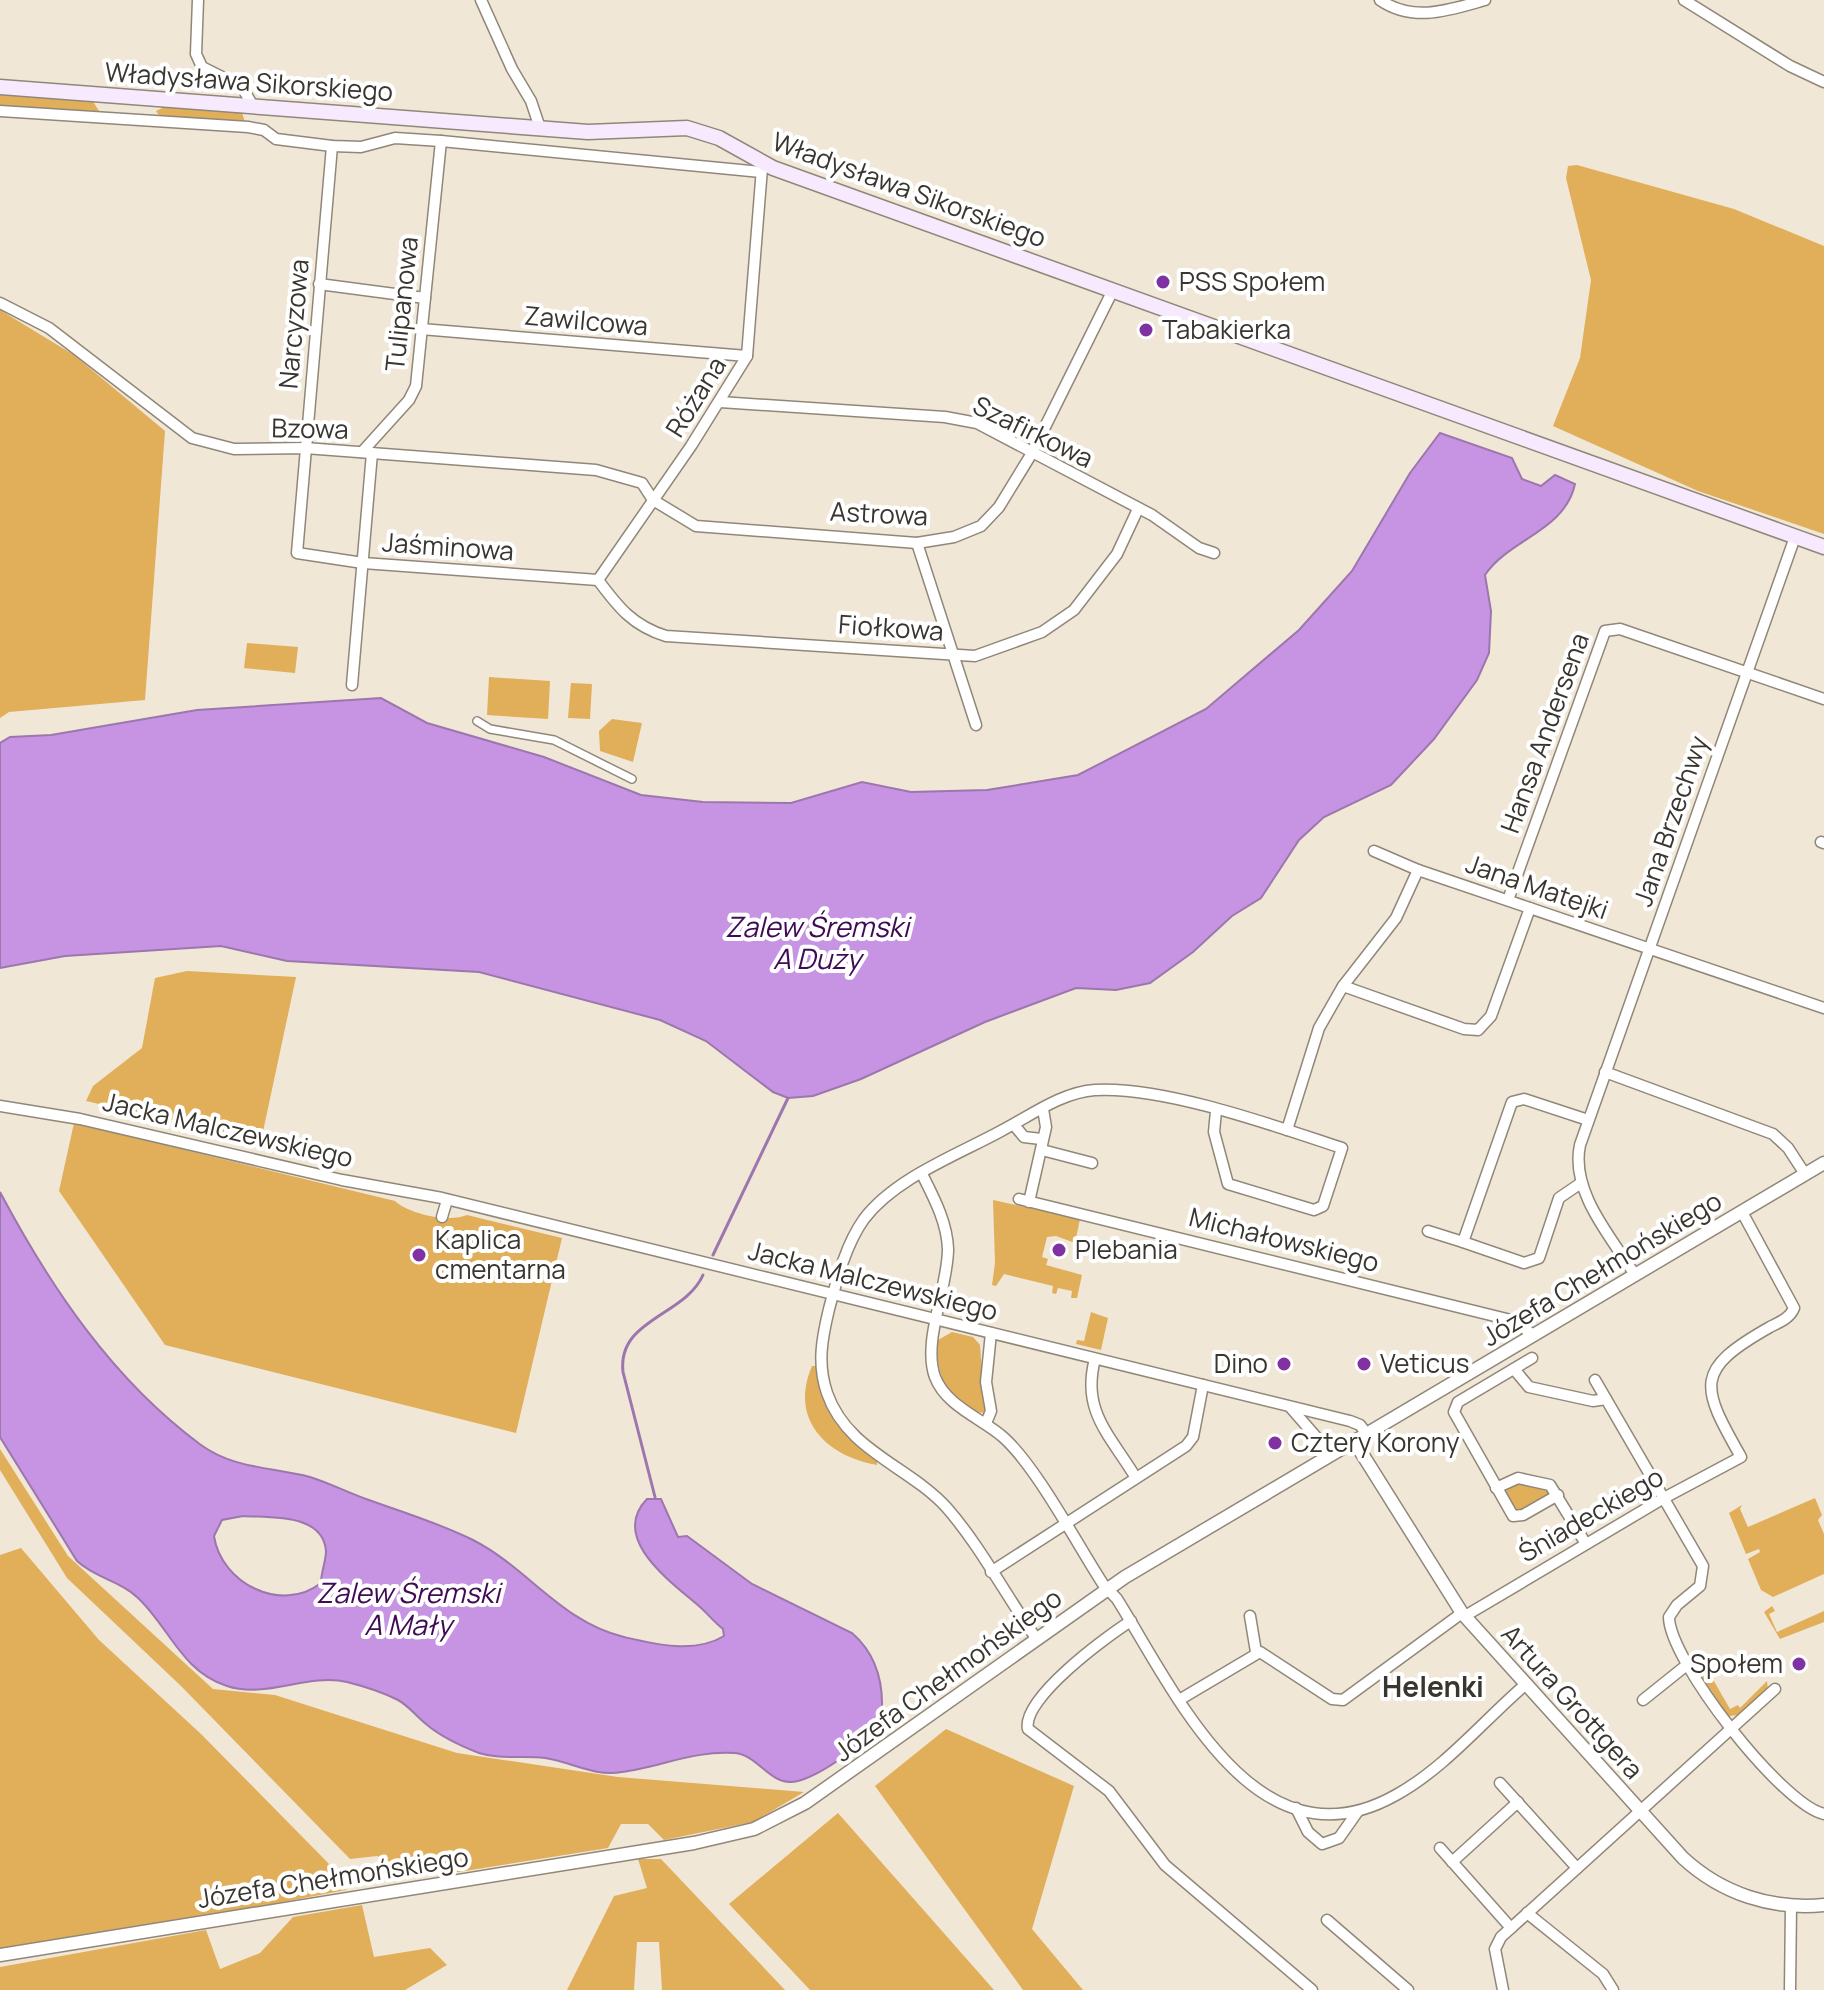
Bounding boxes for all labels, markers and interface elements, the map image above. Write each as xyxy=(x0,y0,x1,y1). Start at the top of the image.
street label: Władysława Sikorskiego xyxy=(104,53,394,109)
street label: Władysława Sikorskiego xyxy=(767,123,1051,255)
street label: Tulipanowa xyxy=(376,235,426,373)
street label: Narcyzowa xyxy=(269,258,317,390)
place label: PSS Społem xyxy=(1179,263,1325,299)
marker: PSS Społem xyxy=(1154,273,1172,291)
street label: Zawilcowa xyxy=(523,297,650,343)
place label: Tabakierka xyxy=(1162,311,1291,347)
marker: Tabakierka xyxy=(1137,321,1155,339)
street label: Różana xyxy=(656,349,734,444)
street label: Szafirkowa xyxy=(967,387,1100,476)
street label: Bzowa xyxy=(271,409,349,447)
street label: Astrowa xyxy=(829,492,929,534)
street label: Jaśminowa xyxy=(381,523,515,569)
street label: Fiołkowa xyxy=(837,605,945,649)
street label: Hansa Andersena xyxy=(1491,628,1597,838)
street label: Jana Brzechwy xyxy=(1624,730,1716,911)
street label: Jana Matejki xyxy=(1461,845,1613,927)
water label: Zalew Śremski A Duży xyxy=(725,907,912,977)
street label: Jacka Malczewskiego xyxy=(100,1083,357,1175)
street label: Józefa Chełmońskiego xyxy=(1475,1182,1728,1354)
street label: Michałowskiego xyxy=(1186,1198,1383,1280)
place label: Kaplica cmentarna xyxy=(435,1221,566,1287)
place label: Plebania xyxy=(1075,1231,1178,1267)
street label: Jacka Malczewskiego xyxy=(745,1232,1002,1328)
marker: Plebania xyxy=(1050,1241,1068,1259)
marker: Kaplica cmentarna xyxy=(410,1246,428,1264)
place label: Dino xyxy=(1214,1345,1268,1381)
place label: Veticus xyxy=(1380,1345,1469,1381)
marker: Dino xyxy=(1275,1355,1293,1373)
marker: Veticus xyxy=(1355,1355,1373,1373)
place label: Cztery Korony xyxy=(1291,1424,1460,1460)
marker: Cztery Korony xyxy=(1266,1434,1284,1452)
street label: Śniadeckiego xyxy=(1511,1458,1670,1570)
water label: Zalew Śremski A Mały xyxy=(316,1573,503,1643)
street label: Józefa Chełmońskiego xyxy=(826,1579,1069,1769)
street label: Artura Grottgera xyxy=(1494,1616,1652,1786)
place label: Społem xyxy=(1690,1645,1783,1681)
marker: Społem xyxy=(1790,1655,1808,1673)
district label: Helenki xyxy=(1382,1667,1484,1705)
street label: Józefa Chełmońskiego xyxy=(195,1838,471,1916)

